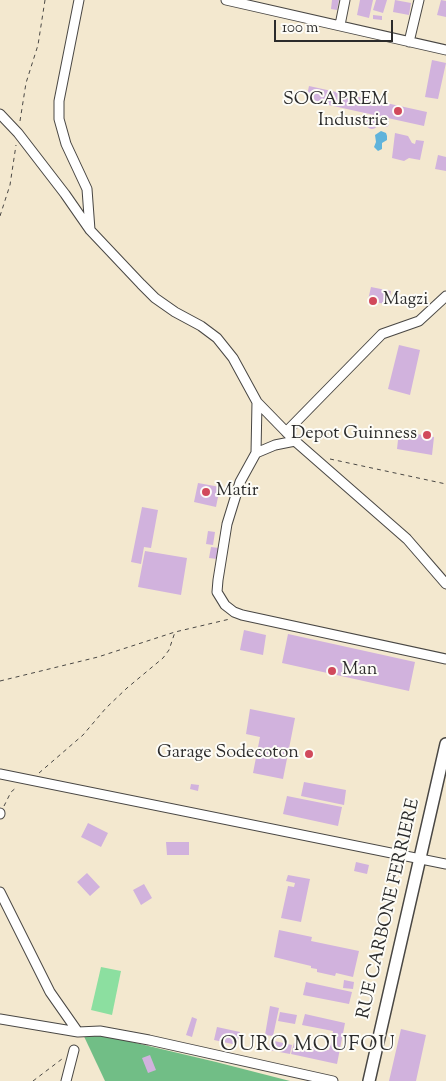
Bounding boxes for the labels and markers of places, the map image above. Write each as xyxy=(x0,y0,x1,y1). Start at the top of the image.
place label: SOCAPREM Industrie xyxy=(283,90,388,132)
marker: SOCAPREM Industrie xyxy=(392,105,404,117)
place label: Magzi xyxy=(383,290,428,312)
marker: Magzi xyxy=(367,295,379,307)
place label: Depot Guinness xyxy=(291,424,417,446)
marker: Depot Guinness xyxy=(421,429,433,441)
place label: Matir xyxy=(216,481,259,503)
marker: Matir xyxy=(200,486,212,498)
place label: Man xyxy=(342,660,377,682)
marker: Man xyxy=(326,665,338,677)
place label: Garage Sodecoton xyxy=(157,743,299,765)
marker: Garage Sodecoton xyxy=(303,748,315,760)

